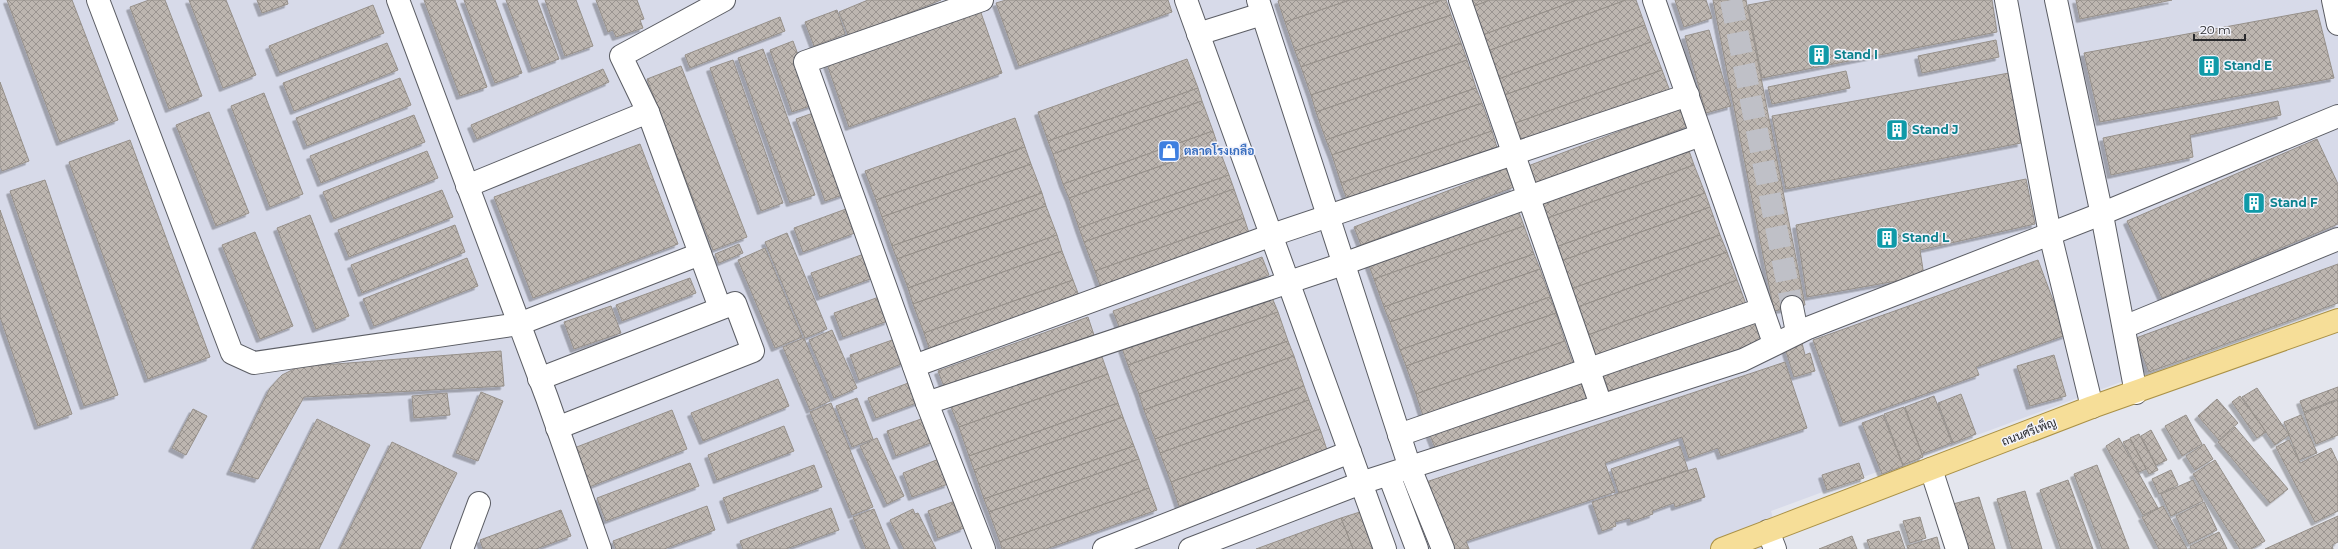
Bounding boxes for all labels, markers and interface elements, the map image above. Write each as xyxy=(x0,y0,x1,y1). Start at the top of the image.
scale bar xyxy=(2194,16,2245,42)
text: 20 m xyxy=(2200,22,2231,37)
building icon: Stand I xyxy=(1806,42,1832,68)
place label: Stand I xyxy=(1834,47,1878,62)
building icon: Stand E xyxy=(2196,53,2222,79)
place label: Stand E xyxy=(2224,58,2272,73)
building icon: Stand J xyxy=(1884,117,1910,143)
place label: Stand J xyxy=(1912,122,1959,137)
shop icon: ตลาดโรงเกลือ xyxy=(1156,138,1182,164)
place label: ตลาดโรงเกลือ xyxy=(1184,143,1254,158)
building icon: Stand F xyxy=(2241,190,2267,216)
place label: Stand F xyxy=(2270,195,2318,210)
building icon: Stand L xyxy=(1874,225,1900,251)
place label: Stand L xyxy=(1902,230,1950,245)
street label: ถนนศรีเพ็ญ xyxy=(1999,413,2058,449)

